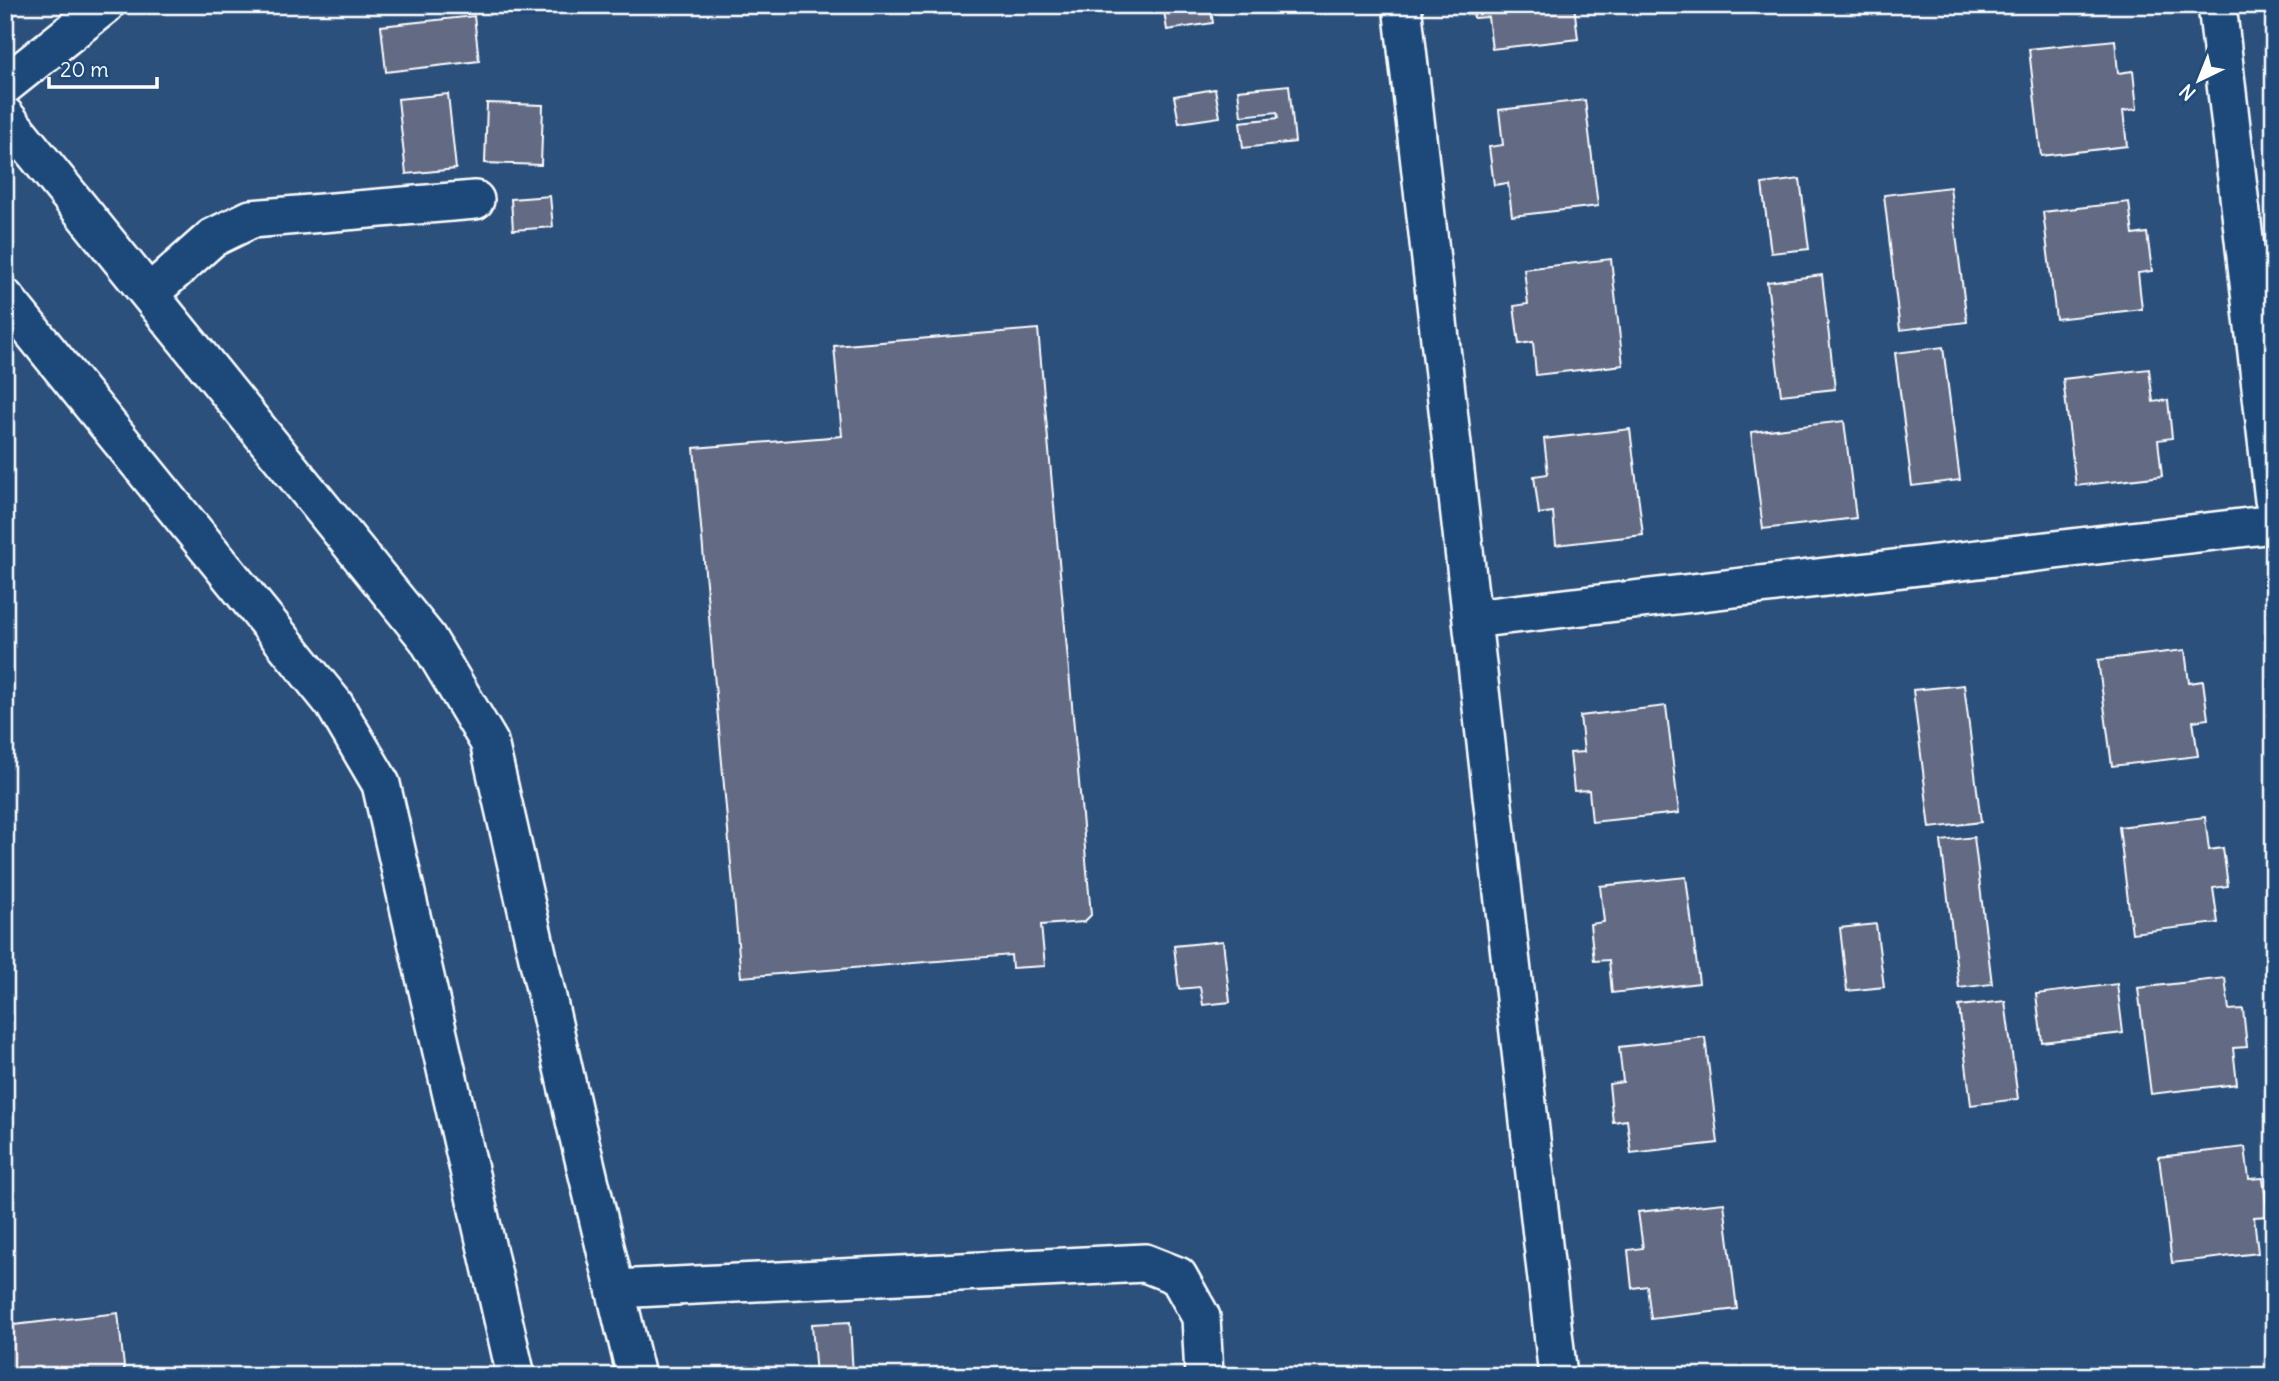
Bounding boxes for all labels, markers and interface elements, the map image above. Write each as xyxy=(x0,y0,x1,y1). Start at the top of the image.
scale bar xyxy=(49,46,158,90)
north arrow xyxy=(2164,46,2234,116)
text: 20 m xyxy=(60,56,109,83)
text: N xyxy=(2174,79,2200,106)

